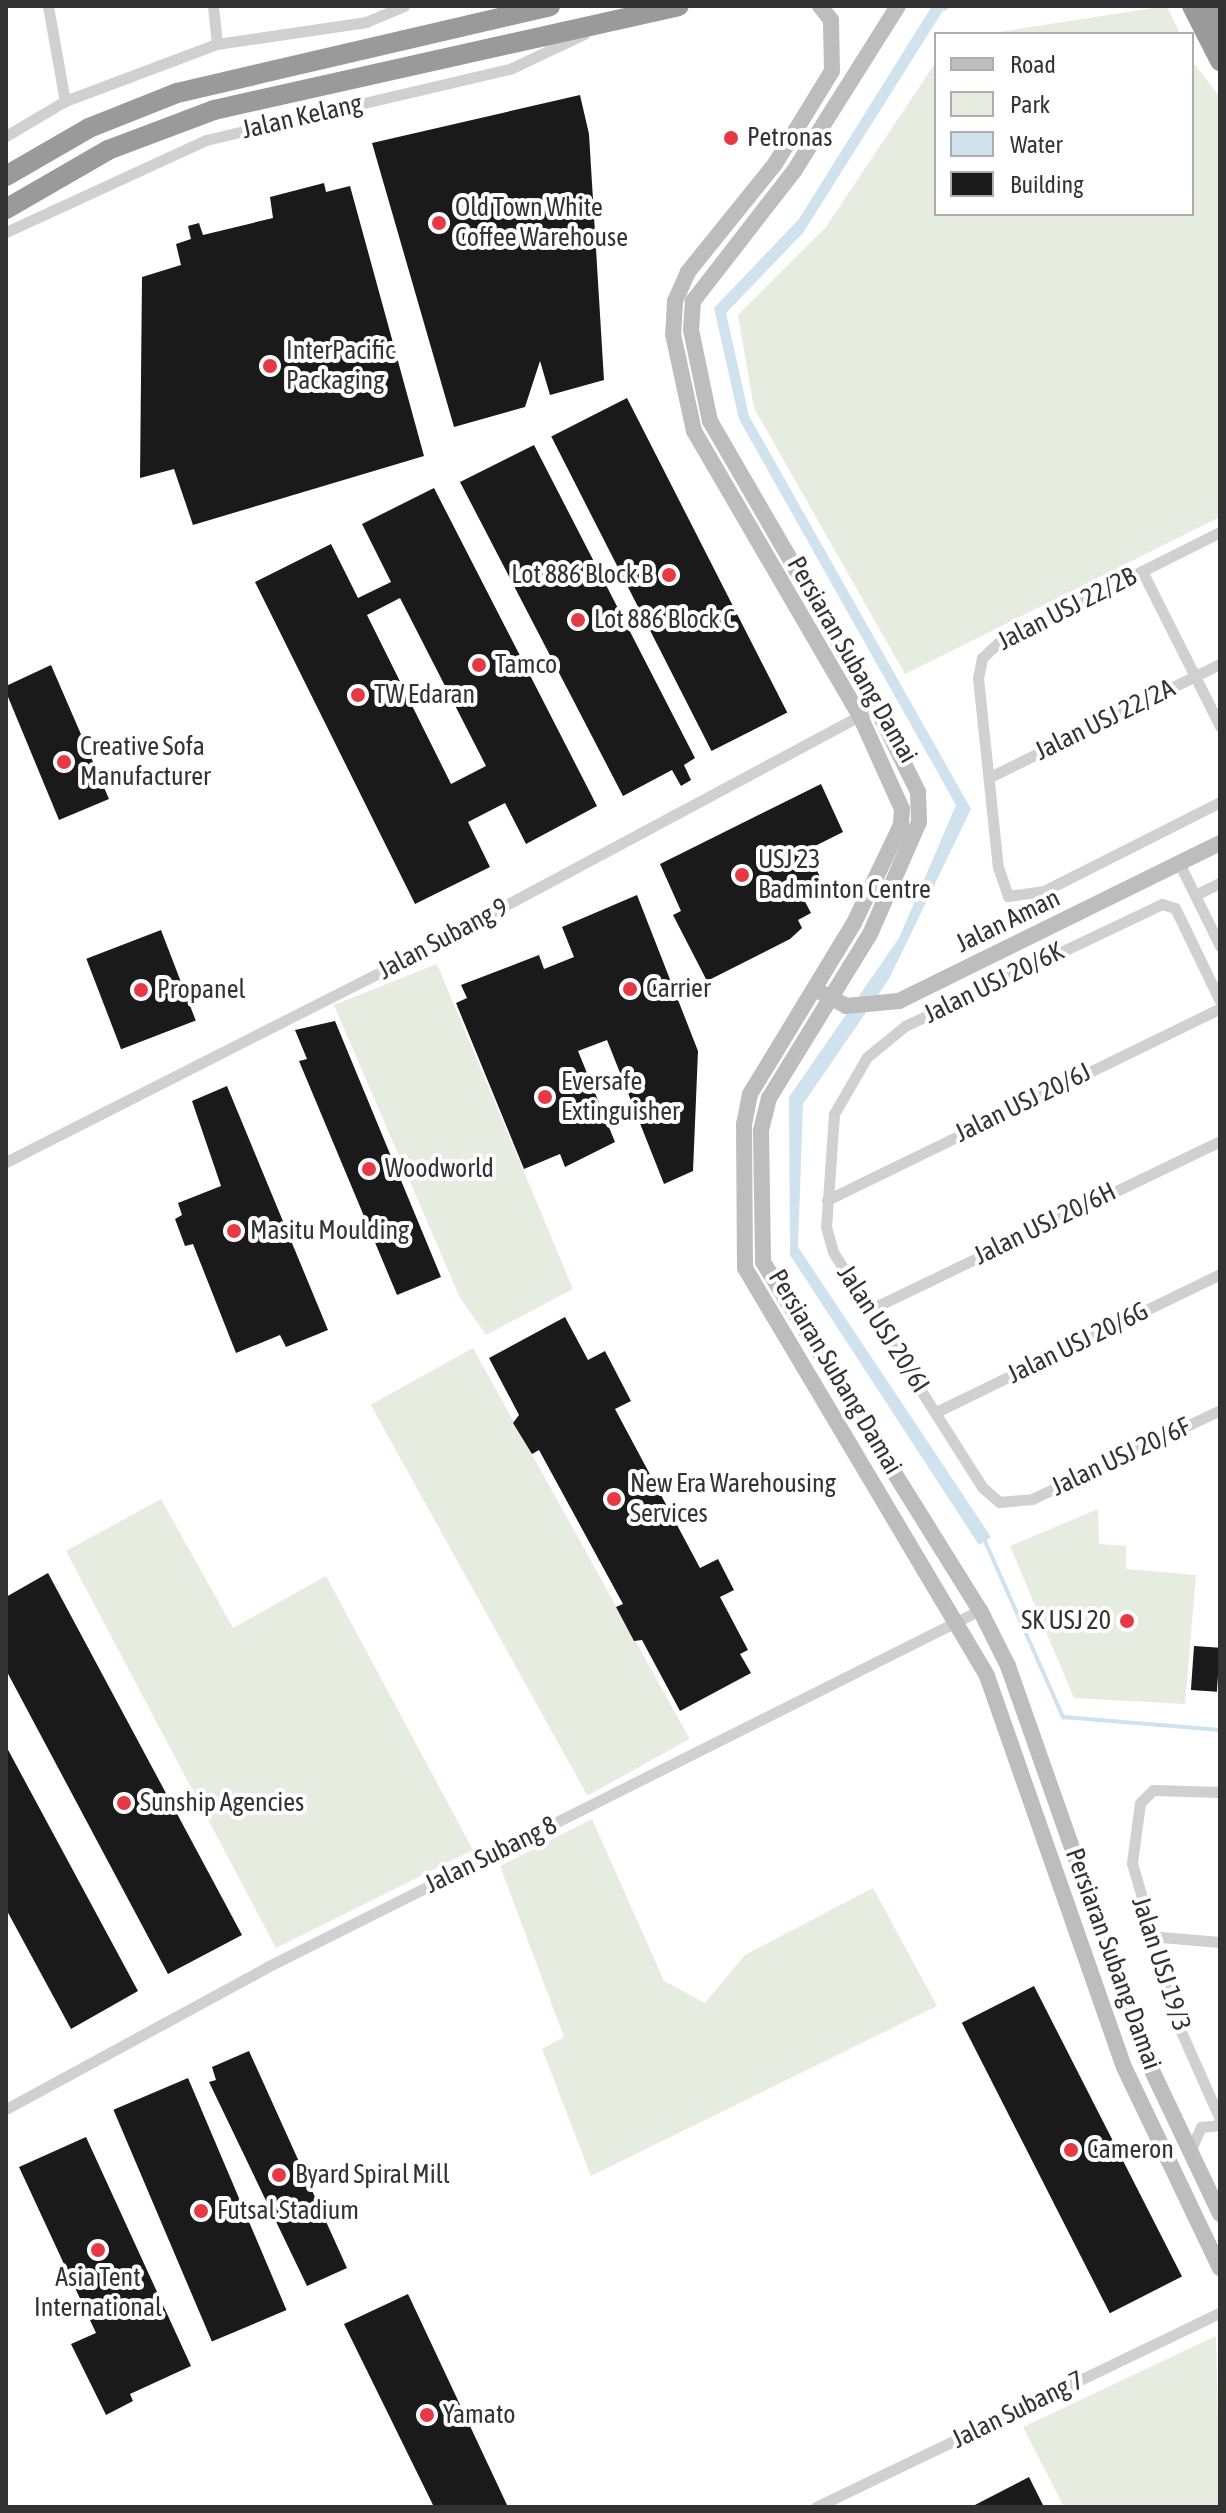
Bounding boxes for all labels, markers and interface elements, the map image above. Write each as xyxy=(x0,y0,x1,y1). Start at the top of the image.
legend xyxy=(934,32,1194,216)
text: Road xyxy=(1010,51,1056,78)
street label: Jalan Kelang xyxy=(239,88,365,146)
text: Park xyxy=(1010,91,1050,118)
place label: Petronas xyxy=(747,122,833,154)
marker: Petronas xyxy=(722,129,740,147)
text: Water xyxy=(1010,131,1063,158)
text: Building xyxy=(1010,171,1083,198)
place label: Old Town White Coffee Warehouse xyxy=(455,192,628,254)
marker: Old Town White Coffee Warehouse xyxy=(430,214,448,232)
place label: InterPacific Packaging xyxy=(286,335,395,396)
marker: InterPacific Packaging xyxy=(261,357,279,375)
street label: Persiaran Subang Damai xyxy=(780,551,924,769)
place label: Lot 886 Block B xyxy=(511,559,653,591)
street label: Jalan USJ 22/2B xyxy=(992,561,1142,657)
marker: Lot 886 Block B xyxy=(660,566,678,584)
place label: Lot 886 Block C xyxy=(594,604,735,636)
marker: Lot 886 Block C xyxy=(569,611,587,629)
place label: Tamco xyxy=(495,649,557,681)
marker: Tamco xyxy=(470,656,488,674)
street label: Jalan USJ 22/2A xyxy=(1030,673,1180,767)
place label: TW Edaran xyxy=(374,679,475,711)
marker: TW Edaran xyxy=(349,686,367,704)
place label: Creative Sofa Manufacturer xyxy=(80,731,211,792)
marker: Creative Sofa Manufacturer xyxy=(55,753,73,771)
place label: USJ 23 Badminton Centre xyxy=(758,844,931,906)
marker: USJ 23 Badminton Centre xyxy=(733,866,751,884)
street label: Jalan Aman xyxy=(951,882,1065,960)
street label: Jalan Subang 9 xyxy=(373,892,513,986)
street label: Jalan USJ 20/6K xyxy=(919,936,1069,1030)
place label: Carrier xyxy=(646,973,711,1005)
place label: Propanel xyxy=(157,974,245,1006)
marker: Carrier xyxy=(621,980,639,998)
marker: Propanel xyxy=(132,981,150,999)
street label: Jalan USJ 20/6J xyxy=(950,1057,1096,1149)
place label: Eversafe Extinguisher xyxy=(561,1066,680,1128)
marker: Eversafe Extinguisher xyxy=(536,1088,554,1106)
place label: Woodworld xyxy=(385,1153,494,1185)
marker: Woodworld xyxy=(360,1160,378,1178)
street label: Jalan USJ 20/6H xyxy=(969,1176,1121,1272)
place label: Masitu Moulding xyxy=(250,1215,409,1247)
marker: Masitu Moulding xyxy=(225,1222,243,1240)
street label: Jalan USJ 20/6I xyxy=(830,1259,936,1399)
street label: Persiaran Subang Damai xyxy=(762,1264,908,1480)
street label: Jalan USJ 20/6G xyxy=(1002,1295,1154,1391)
street label: Jalan USJ 20/6F xyxy=(1047,1411,1195,1503)
place label: New Era Warehousing Services xyxy=(630,1468,836,1530)
marker: New Era Warehousing Services xyxy=(605,1490,623,1508)
place label: SK USJ 20 xyxy=(1021,1605,1111,1637)
marker: SK USJ 20 xyxy=(1118,1612,1136,1630)
place label: Sunship Agencies xyxy=(140,1787,304,1819)
marker: Sunship Agencies xyxy=(115,1794,133,1812)
street label: Jalan Subang 8 xyxy=(420,1810,562,1900)
street label: Persiaran Subang Damai xyxy=(1058,1844,1168,2074)
street label: Jalan USJ 19/3 xyxy=(1125,1893,1197,2035)
place label: Cameron xyxy=(1087,2134,1174,2166)
marker: Cameron xyxy=(1062,2141,1080,2159)
place label: Byard Spiral Mill xyxy=(295,2159,450,2191)
marker: Byard Spiral Mill xyxy=(270,2166,288,2184)
place label: Futsal Stadium xyxy=(217,2195,359,2227)
marker: Futsal Stadium xyxy=(192,2202,210,2220)
marker: Asia Tent International xyxy=(89,2241,107,2259)
place label: Asia Tent International xyxy=(34,2262,162,2324)
street label: Jalan Subang 7 xyxy=(947,2365,1089,2455)
place label: Yamato xyxy=(443,2399,515,2431)
marker: Yamato xyxy=(418,2406,436,2424)

